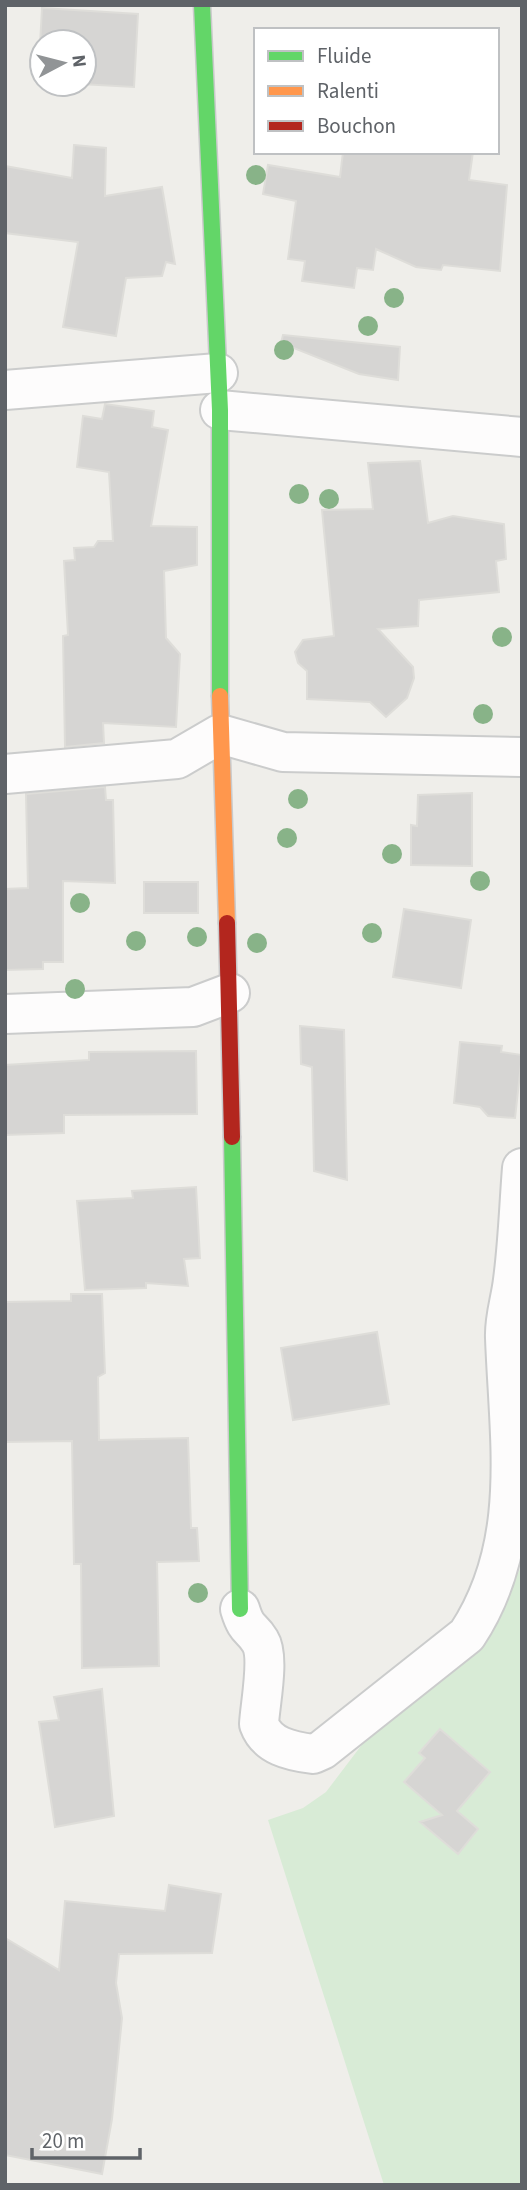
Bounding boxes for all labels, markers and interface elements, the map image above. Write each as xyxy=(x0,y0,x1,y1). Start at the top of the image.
north arrow xyxy=(28,28,98,98)
legend xyxy=(254,28,499,154)
text: Fluide xyxy=(317,41,371,71)
text: N xyxy=(64,53,93,69)
text: Ralenti xyxy=(317,76,379,106)
text: Bouchon xyxy=(317,111,396,141)
scale bar xyxy=(32,2116,140,2160)
text: 20 m xyxy=(42,2126,84,2156)

